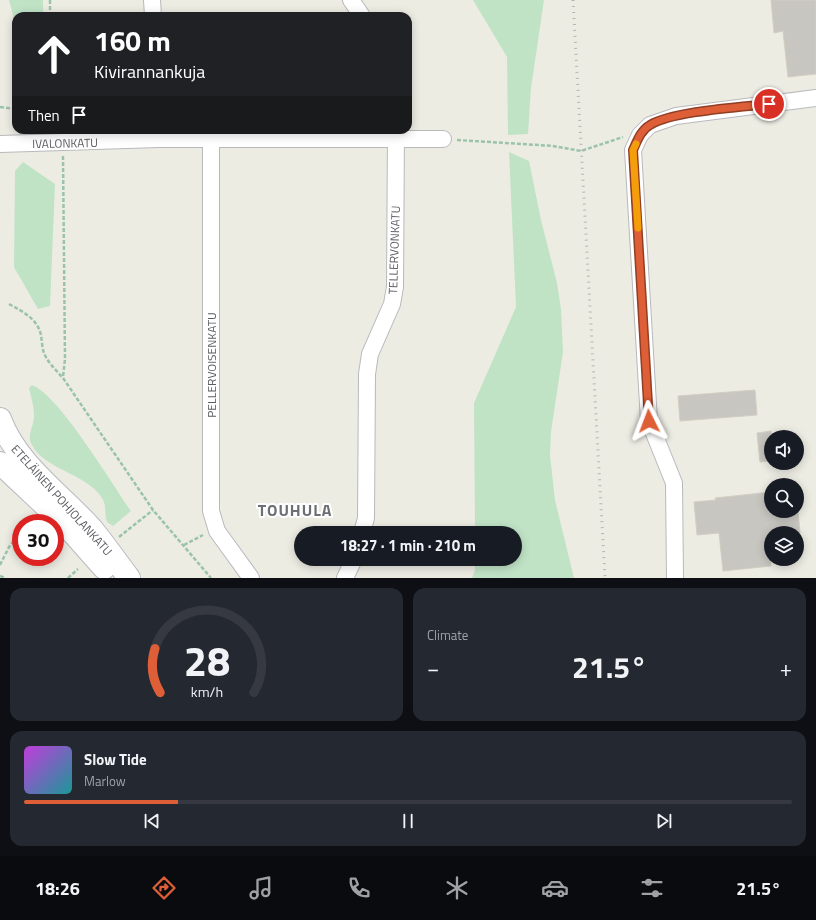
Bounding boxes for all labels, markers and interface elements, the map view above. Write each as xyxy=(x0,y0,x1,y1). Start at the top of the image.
text: 160 m xyxy=(94,19,171,62)
icon: ahead xyxy=(28,28,80,80)
text: Kivirannankuja xyxy=(94,58,205,85)
pin xyxy=(752,87,786,121)
icon: arrive xyxy=(758,93,780,115)
text: Then xyxy=(28,104,60,127)
icon: arrive xyxy=(68,104,90,126)
street label: IVALONKATU xyxy=(32,133,98,153)
street label: TELLERVONKATU xyxy=(383,205,405,295)
street label: PELLERVOISENKATU xyxy=(202,312,221,418)
position arrow xyxy=(628,400,670,442)
map controls xyxy=(764,430,804,566)
button: sound xyxy=(764,430,804,470)
street label: ETELÄINEN POHJOLANKATU xyxy=(7,440,117,560)
button: search xyxy=(764,478,804,518)
district label: TOUHULA xyxy=(258,498,332,522)
speed limit sign: 30 xyxy=(12,514,64,566)
button: layers xyxy=(764,526,804,566)
text: 18:27 · 1 min · 210 m xyxy=(340,534,476,557)
text: Climate xyxy=(427,625,468,645)
text: 28 xyxy=(183,628,230,691)
text: 21.5° xyxy=(572,644,647,690)
text: − xyxy=(427,651,439,685)
text: + xyxy=(780,651,792,685)
text: km/h xyxy=(190,680,223,702)
text: Slow Tide xyxy=(84,748,147,771)
text: Marlow xyxy=(84,771,126,791)
icon: previous xyxy=(141,810,163,832)
icon: pause xyxy=(397,810,419,832)
icon: next xyxy=(653,810,675,832)
icon: directions xyxy=(150,874,178,902)
icon: music xyxy=(247,874,275,902)
icon: phone xyxy=(345,874,373,902)
icon: climate xyxy=(443,874,471,902)
icon: car xyxy=(541,874,569,902)
icon: filters xyxy=(638,874,666,902)
text: 18:26 xyxy=(35,875,80,902)
text: 21.5° xyxy=(736,875,781,902)

